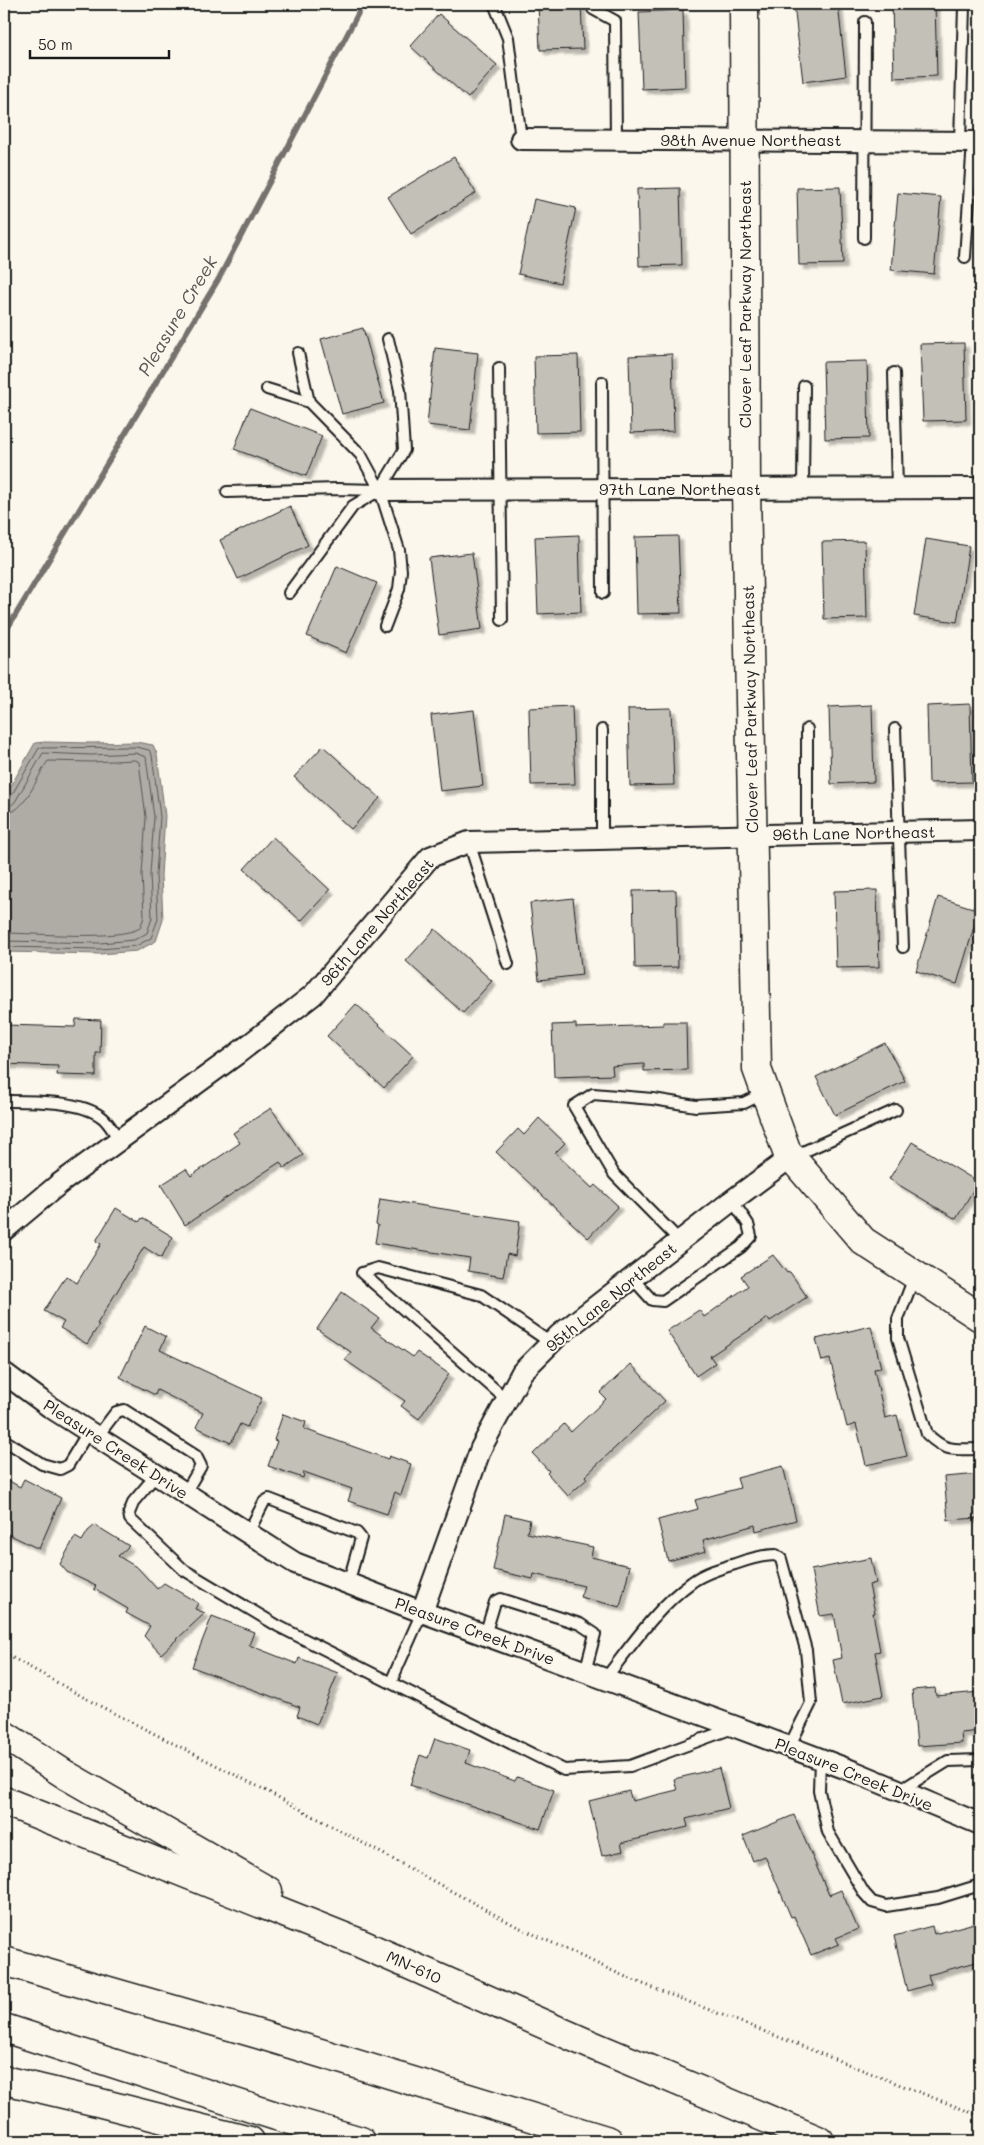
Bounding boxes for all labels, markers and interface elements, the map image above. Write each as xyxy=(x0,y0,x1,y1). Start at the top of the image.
scale bar xyxy=(30,28,169,60)
text: 50 m xyxy=(38,34,73,54)
street label: 98th Avenue Northeast xyxy=(661,129,841,150)
street label: Clover Leaf Parkway Northeast xyxy=(734,180,755,428)
water label: Pleasure Creek xyxy=(132,251,223,380)
street label: 97th Lane Northeast xyxy=(599,478,761,499)
street label: Clover Leaf Parkway Northeast xyxy=(737,585,762,833)
street label: 96th Lane Northeast xyxy=(772,821,935,844)
street label: 96th Lane Northeast xyxy=(315,853,438,990)
street label: 95th Lane Northeast xyxy=(541,1237,680,1356)
street label: Pleasure Creek Drive xyxy=(40,1394,193,1503)
street label: Pleasure Creek Drive xyxy=(392,1592,558,1669)
street label: Pleasure Creek Drive xyxy=(772,1732,936,1815)
street label: MN-610 xyxy=(383,1945,445,1988)

